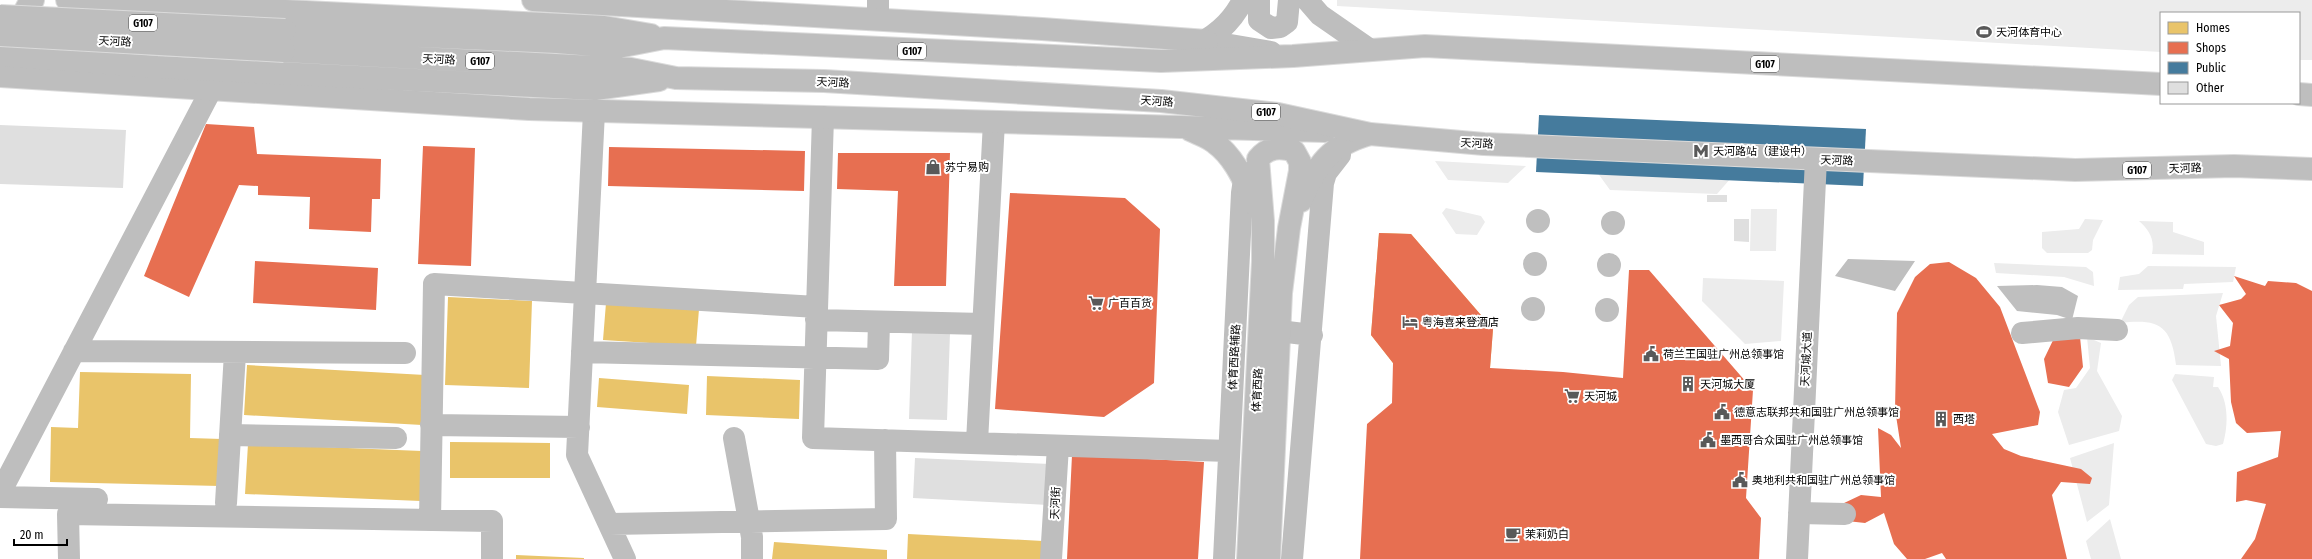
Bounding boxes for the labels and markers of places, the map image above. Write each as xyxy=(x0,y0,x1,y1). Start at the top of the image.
sports icon: 天河体育中心 xyxy=(1975,23,1993,41)
place label: 天河体育中心 xyxy=(1996,26,2062,39)
metro station icon: 天河路站（建设中） xyxy=(1692,142,1710,160)
place label: 天河路站（建设中） xyxy=(1713,145,1812,158)
shop icon: 苏宁易购 xyxy=(924,158,942,176)
place label: 苏宁易购 xyxy=(945,161,989,174)
supermarket icon: 广百百货 xyxy=(1087,294,1105,312)
place label: 广百百货 xyxy=(1108,297,1152,310)
hotel icon: 粤海喜来登酒店 xyxy=(1401,313,1419,331)
place label: 粤海喜来登酒店 xyxy=(1422,316,1499,329)
public building icon: 荷兰王国驻广州总领事馆 xyxy=(1642,345,1660,363)
place label: 荷兰王国驻广州总领事馆 xyxy=(1663,348,1784,361)
building icon: 天河城大厦 xyxy=(1679,375,1697,393)
place label: 天河城大厦 xyxy=(1700,378,1755,391)
supermarket icon: 天河城 xyxy=(1563,387,1581,405)
place label: 天河城 xyxy=(1584,390,1617,403)
public building icon: 德意志联邦共和国驻广州总领事馆 xyxy=(1713,403,1731,421)
place label: 德意志联邦共和国驻广州总领事馆 xyxy=(1734,406,1899,419)
building icon: 西塔 xyxy=(1932,410,1950,428)
place label: 西塔 xyxy=(1953,413,1975,426)
public building icon: 墨西哥合众国驻广州总领事馆 xyxy=(1699,431,1717,449)
place label: 墨西哥合众国驻广州总领事馆 xyxy=(1720,434,1863,447)
public building icon: 奥地利共和国驻广州总领事馆 xyxy=(1731,471,1749,489)
place label: 奥地利共和国驻广州总领事馆 xyxy=(1752,474,1895,487)
cafe icon: 茉莉奶白 xyxy=(1504,525,1522,543)
place label: 茉莉奶白 xyxy=(1525,528,1569,541)

